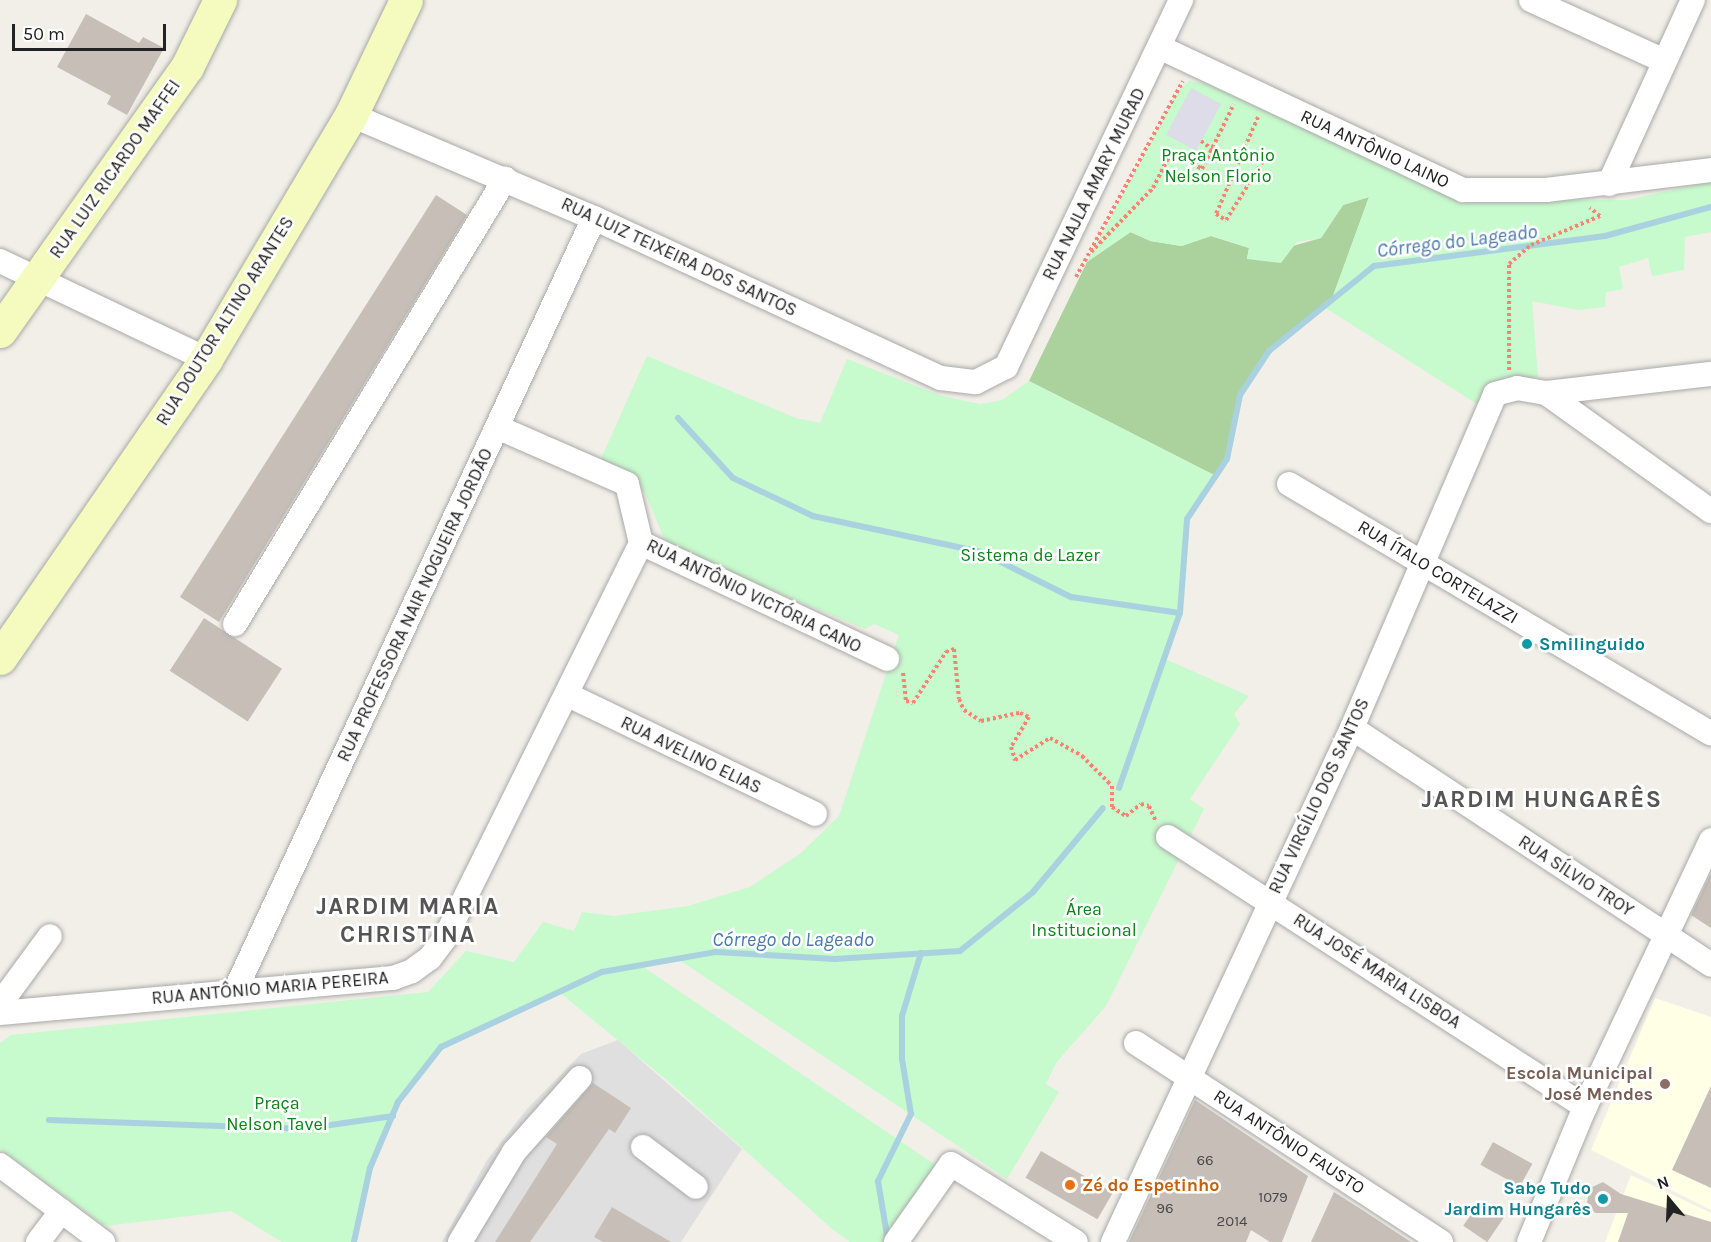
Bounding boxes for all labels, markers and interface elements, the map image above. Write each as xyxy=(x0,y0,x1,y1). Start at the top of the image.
scale bar xyxy=(15,12,170,50)
text: 50 m xyxy=(23,23,65,45)
street label: RUA LUIZ RICARDO MAFFEI xyxy=(45,75,185,263)
street label: RUA NAJLA AMARY MURAD xyxy=(1038,84,1150,284)
street label: RUA ANTÔNIO LAINO xyxy=(1297,105,1453,193)
park label: Praça Antônio Nelson Florio xyxy=(1161,145,1275,188)
street label: RUA LUIZ TEIXEIRA DOS SANTOS xyxy=(558,193,800,321)
street label: RUA DOUTOR ALTINO ARANTES xyxy=(152,212,298,430)
water label: Córrego do Lageado xyxy=(1375,219,1539,263)
street label: RUA PROFESSORA NAIR NOGUEIRA JORDÃO xyxy=(333,445,497,765)
street label: RUA ÍTALO CORTELAZZI xyxy=(1354,516,1522,628)
street label: RUA ANTÔNIO VICTÓRIA CANO xyxy=(643,534,865,658)
park label: Sistema de Lazer xyxy=(960,544,1100,566)
place label: Smilinguido xyxy=(1539,633,1645,655)
marker: Smilinguido xyxy=(1520,637,1534,651)
street label: RUA VIRGÍLIO DOS SANTOS xyxy=(1264,695,1374,897)
street label: RUA AVELINO ELIAS xyxy=(617,712,765,798)
district label: JARDIM HUNGARÊS xyxy=(1421,786,1663,814)
street label: RUA SÍLVIO TROY xyxy=(1514,831,1638,921)
district label: JARDIM MARIA CHRISTINA xyxy=(316,893,500,949)
park label: Área Institucional xyxy=(1031,899,1137,942)
street label: RUA JOSÉ MARIA LISBOA xyxy=(1289,909,1465,1033)
water label: Córrego do Lageado xyxy=(712,927,874,951)
street label: RUA ANTÔNIO MARIA PEREIRA xyxy=(151,967,389,1009)
place label: Escola Municipal José Mendes xyxy=(1506,1063,1653,1106)
marker: Escola Municipal José Mendes xyxy=(1658,1077,1672,1091)
street label: RUA ANTÔNIO FAUSTO xyxy=(1209,1085,1369,1199)
park label: Praça Nelson Tavel xyxy=(226,1093,328,1136)
house number: 66 xyxy=(1196,1152,1214,1170)
north arrow xyxy=(1639,1170,1699,1230)
text: N xyxy=(1654,1172,1671,1193)
place label: Zé do Espetinho xyxy=(1082,1174,1219,1196)
marker: Zé do Espetinho xyxy=(1063,1178,1077,1192)
place label: Sabe Tudo Jardim Hungarês xyxy=(1445,1178,1591,1220)
house number: 1079 xyxy=(1258,1189,1288,1207)
marker: Sabe Tudo Jardim Hungarês xyxy=(1596,1192,1610,1206)
house number: 96 xyxy=(1156,1200,1174,1218)
house number: 2014 xyxy=(1217,1213,1247,1231)

